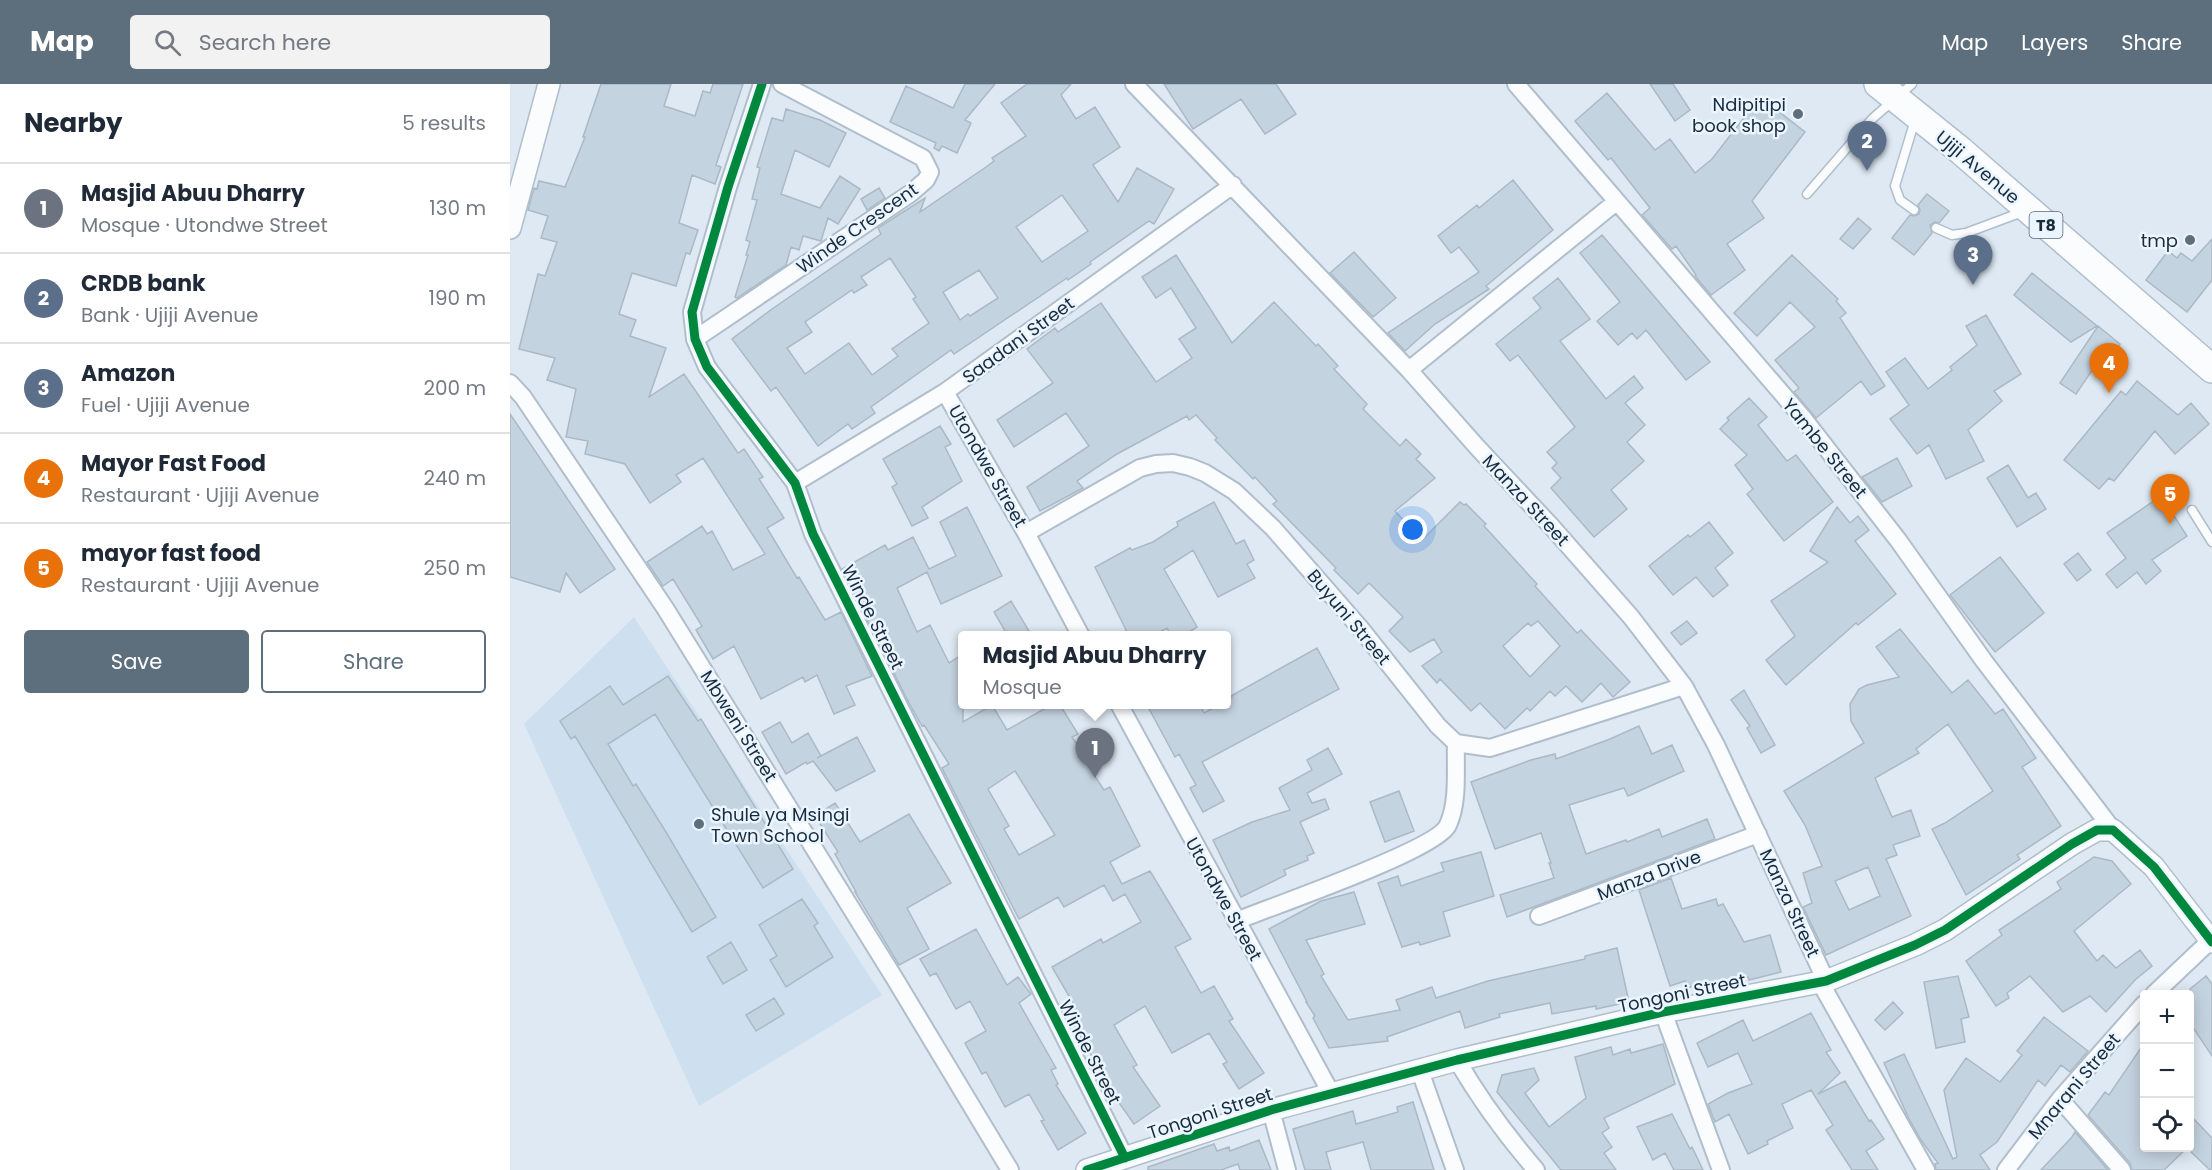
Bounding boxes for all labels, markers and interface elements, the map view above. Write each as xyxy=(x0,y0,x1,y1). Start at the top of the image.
search box xyxy=(130,15,550,69)
text: Map xyxy=(30,22,94,61)
icon: search xyxy=(151,26,184,59)
text: Search here xyxy=(199,27,331,58)
text: Map xyxy=(1942,28,1988,57)
text: Layers xyxy=(2021,28,2088,57)
text: Share xyxy=(2121,28,2182,57)
place label: Ndipitipi book shop xyxy=(1692,92,1786,138)
text: Nearby xyxy=(24,105,122,141)
marker: Ndipitipi book shop xyxy=(1791,107,1805,121)
text: 5 results xyxy=(402,109,486,137)
pin: 2 xyxy=(1848,122,1886,171)
street label: Ujiji Avenue xyxy=(1931,125,2025,209)
street label: Winde Crescent xyxy=(791,177,923,279)
text: Masjid Abuu Dharry xyxy=(81,178,305,209)
text: 1 xyxy=(40,194,47,222)
text: 130 m xyxy=(429,194,486,222)
text: Mosque · Utondwe Street xyxy=(81,211,328,239)
road number: T8 xyxy=(2030,212,2062,238)
place label: tmp xyxy=(2141,228,2178,253)
marker: tmp xyxy=(2183,233,2197,247)
pin: 3 xyxy=(1954,236,1992,285)
text: CRDB bank xyxy=(81,268,206,299)
text: 2 xyxy=(38,284,49,312)
text: 190 m xyxy=(429,284,486,312)
street label: Saadani Street xyxy=(957,291,1079,389)
text: Bank · Ujiji Avenue xyxy=(81,301,259,329)
pin: 4 xyxy=(2090,344,2128,393)
text: Amazon xyxy=(81,358,175,389)
text: 3 xyxy=(37,374,50,402)
text: 200 m xyxy=(423,374,486,402)
text: Fuel · Ujiji Avenue xyxy=(81,391,250,419)
street label: Yambe Street xyxy=(1777,393,1873,503)
street label: Utondwe Street xyxy=(943,400,1033,532)
text: Mayor Fast Food xyxy=(81,448,266,479)
street label: Manza Street xyxy=(1477,449,1575,551)
text: 4 xyxy=(37,464,50,492)
text: 240 m xyxy=(423,464,486,492)
pin: 5 xyxy=(2150,474,2190,524)
text: Restaurant · Ujiji Avenue xyxy=(81,481,319,509)
your location xyxy=(1398,515,1427,544)
text: mayor fast food xyxy=(81,538,261,569)
text: 5 xyxy=(37,554,50,582)
text: 250 m xyxy=(423,554,486,582)
street label: Winde Street xyxy=(836,560,910,674)
street label: Buyuni Street xyxy=(1302,564,1396,670)
text: Restaurant · Ujiji Avenue xyxy=(81,571,319,599)
button: Save xyxy=(24,630,249,693)
button: Share xyxy=(261,630,486,693)
popup xyxy=(958,631,1231,709)
text: Masjid Abuu Dharry xyxy=(983,640,1206,671)
street label: Mbweni Street xyxy=(695,666,783,786)
text: Mosque xyxy=(983,673,1062,701)
pin: 1 xyxy=(1076,728,1114,778)
place label: Shule ya Msingi Town School xyxy=(711,802,850,848)
marker: Shule ya Msingi Town School xyxy=(692,817,706,831)
street label: Utondwe Street xyxy=(1180,833,1268,965)
street label: Manza Drive xyxy=(1593,844,1705,906)
street label: Manza Street xyxy=(1754,845,1826,961)
street label: Tongoni Street xyxy=(1616,967,1748,1019)
map controls xyxy=(2140,990,2194,1152)
button: + xyxy=(2140,990,2194,1044)
street label: Winde Street xyxy=(1053,995,1127,1109)
street label: Mnarani Street xyxy=(2022,1028,2126,1144)
button: − xyxy=(2140,1044,2194,1098)
street label: Tongoni Street xyxy=(1144,1081,1276,1145)
button: locate xyxy=(2140,1098,2194,1152)

